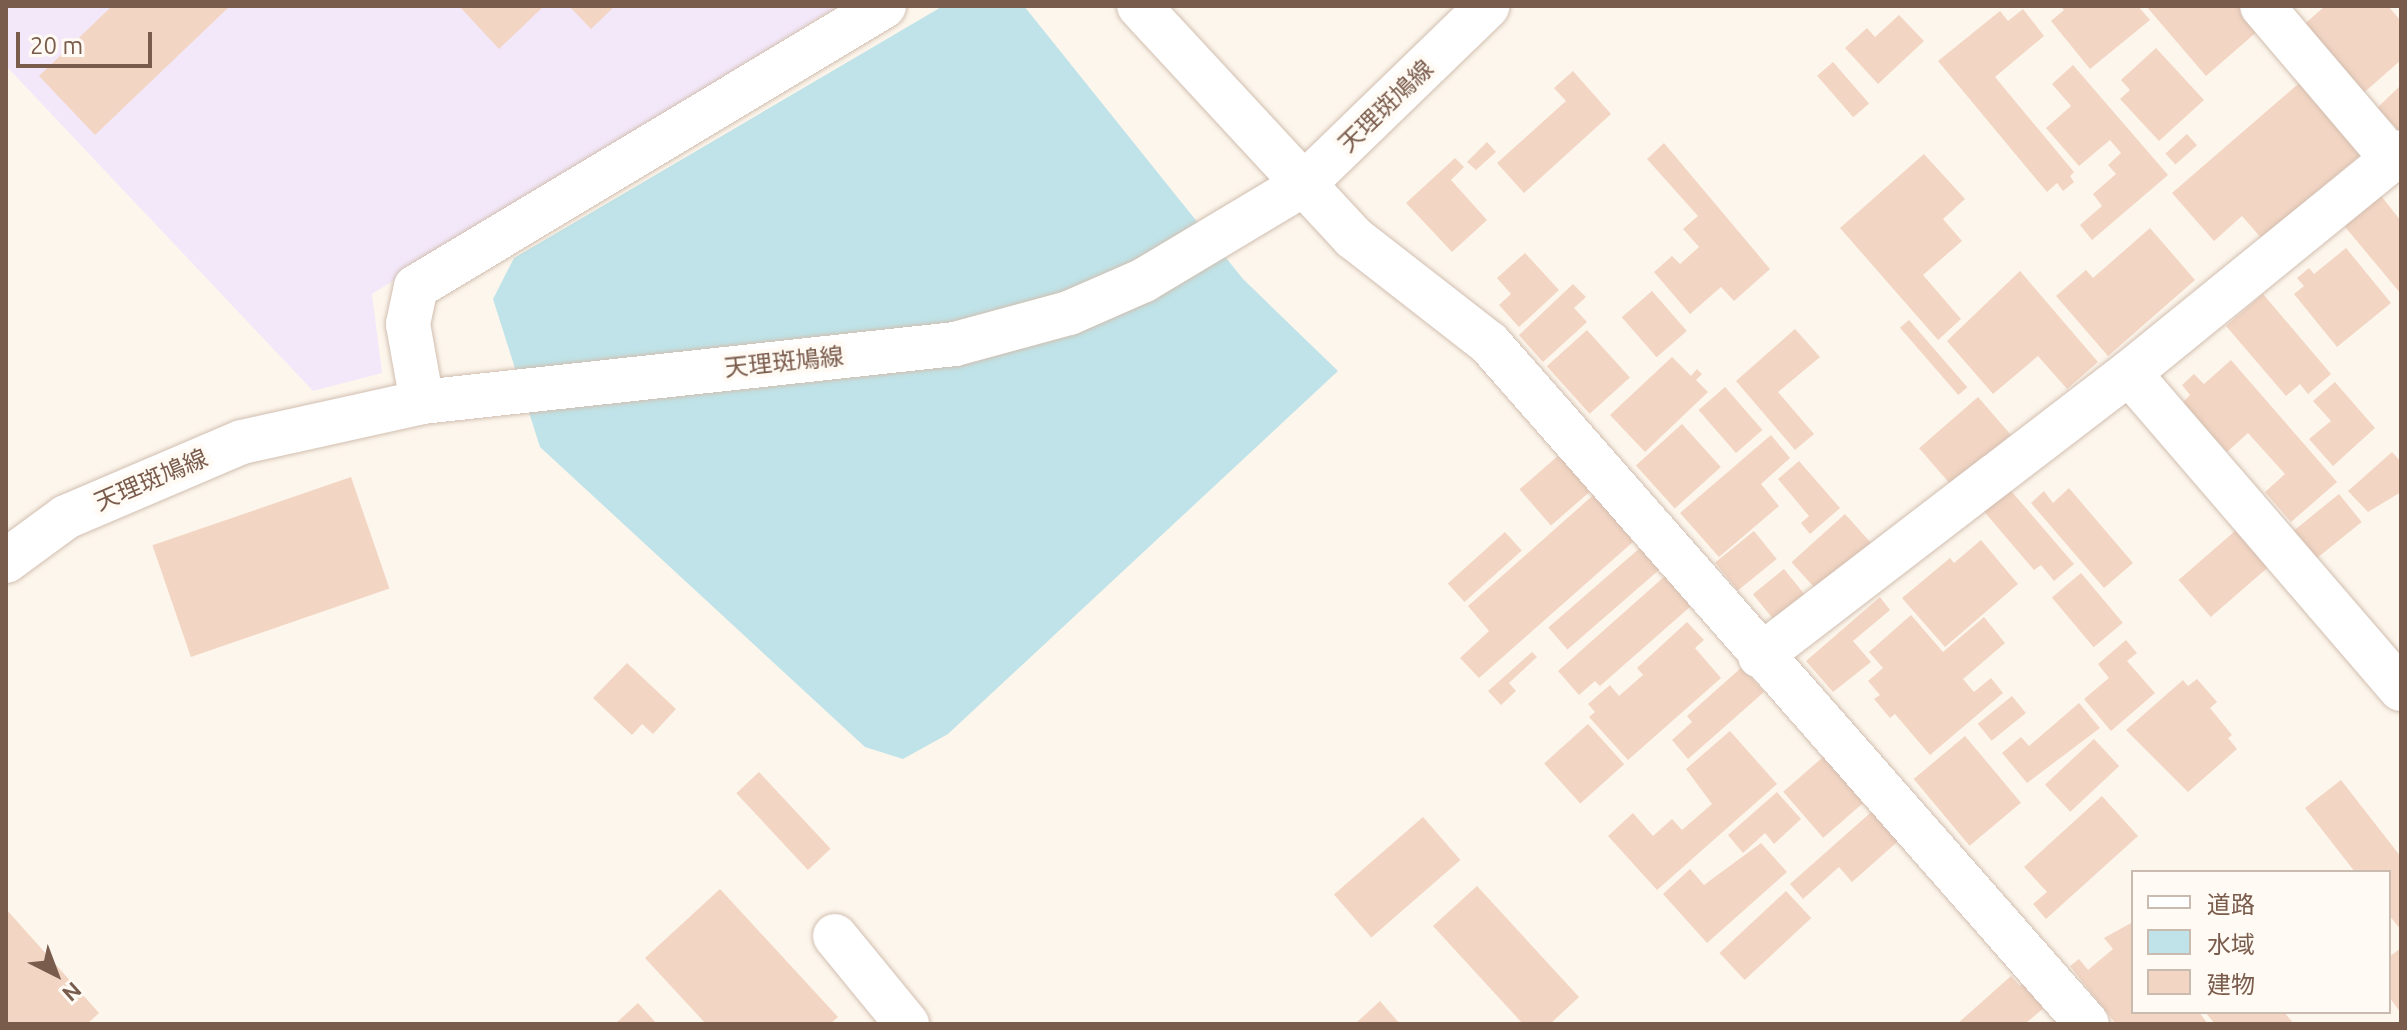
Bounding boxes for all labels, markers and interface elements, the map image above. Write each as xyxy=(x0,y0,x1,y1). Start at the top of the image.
scale bar xyxy=(20,16,156,66)
text: 20 m xyxy=(30,32,83,59)
street label: 天理斑鳩線 xyxy=(1333,54,1439,158)
street label: 天理斑鳩線 xyxy=(723,341,845,383)
street label: 天理斑鳩線 xyxy=(90,443,212,517)
legend xyxy=(2131,870,2391,1014)
text: 道路 xyxy=(2207,891,2255,918)
text: 水域 xyxy=(2207,931,2255,958)
north arrow xyxy=(16,934,96,1014)
text: 建物 xyxy=(2207,971,2255,998)
text: N xyxy=(58,977,87,1007)

